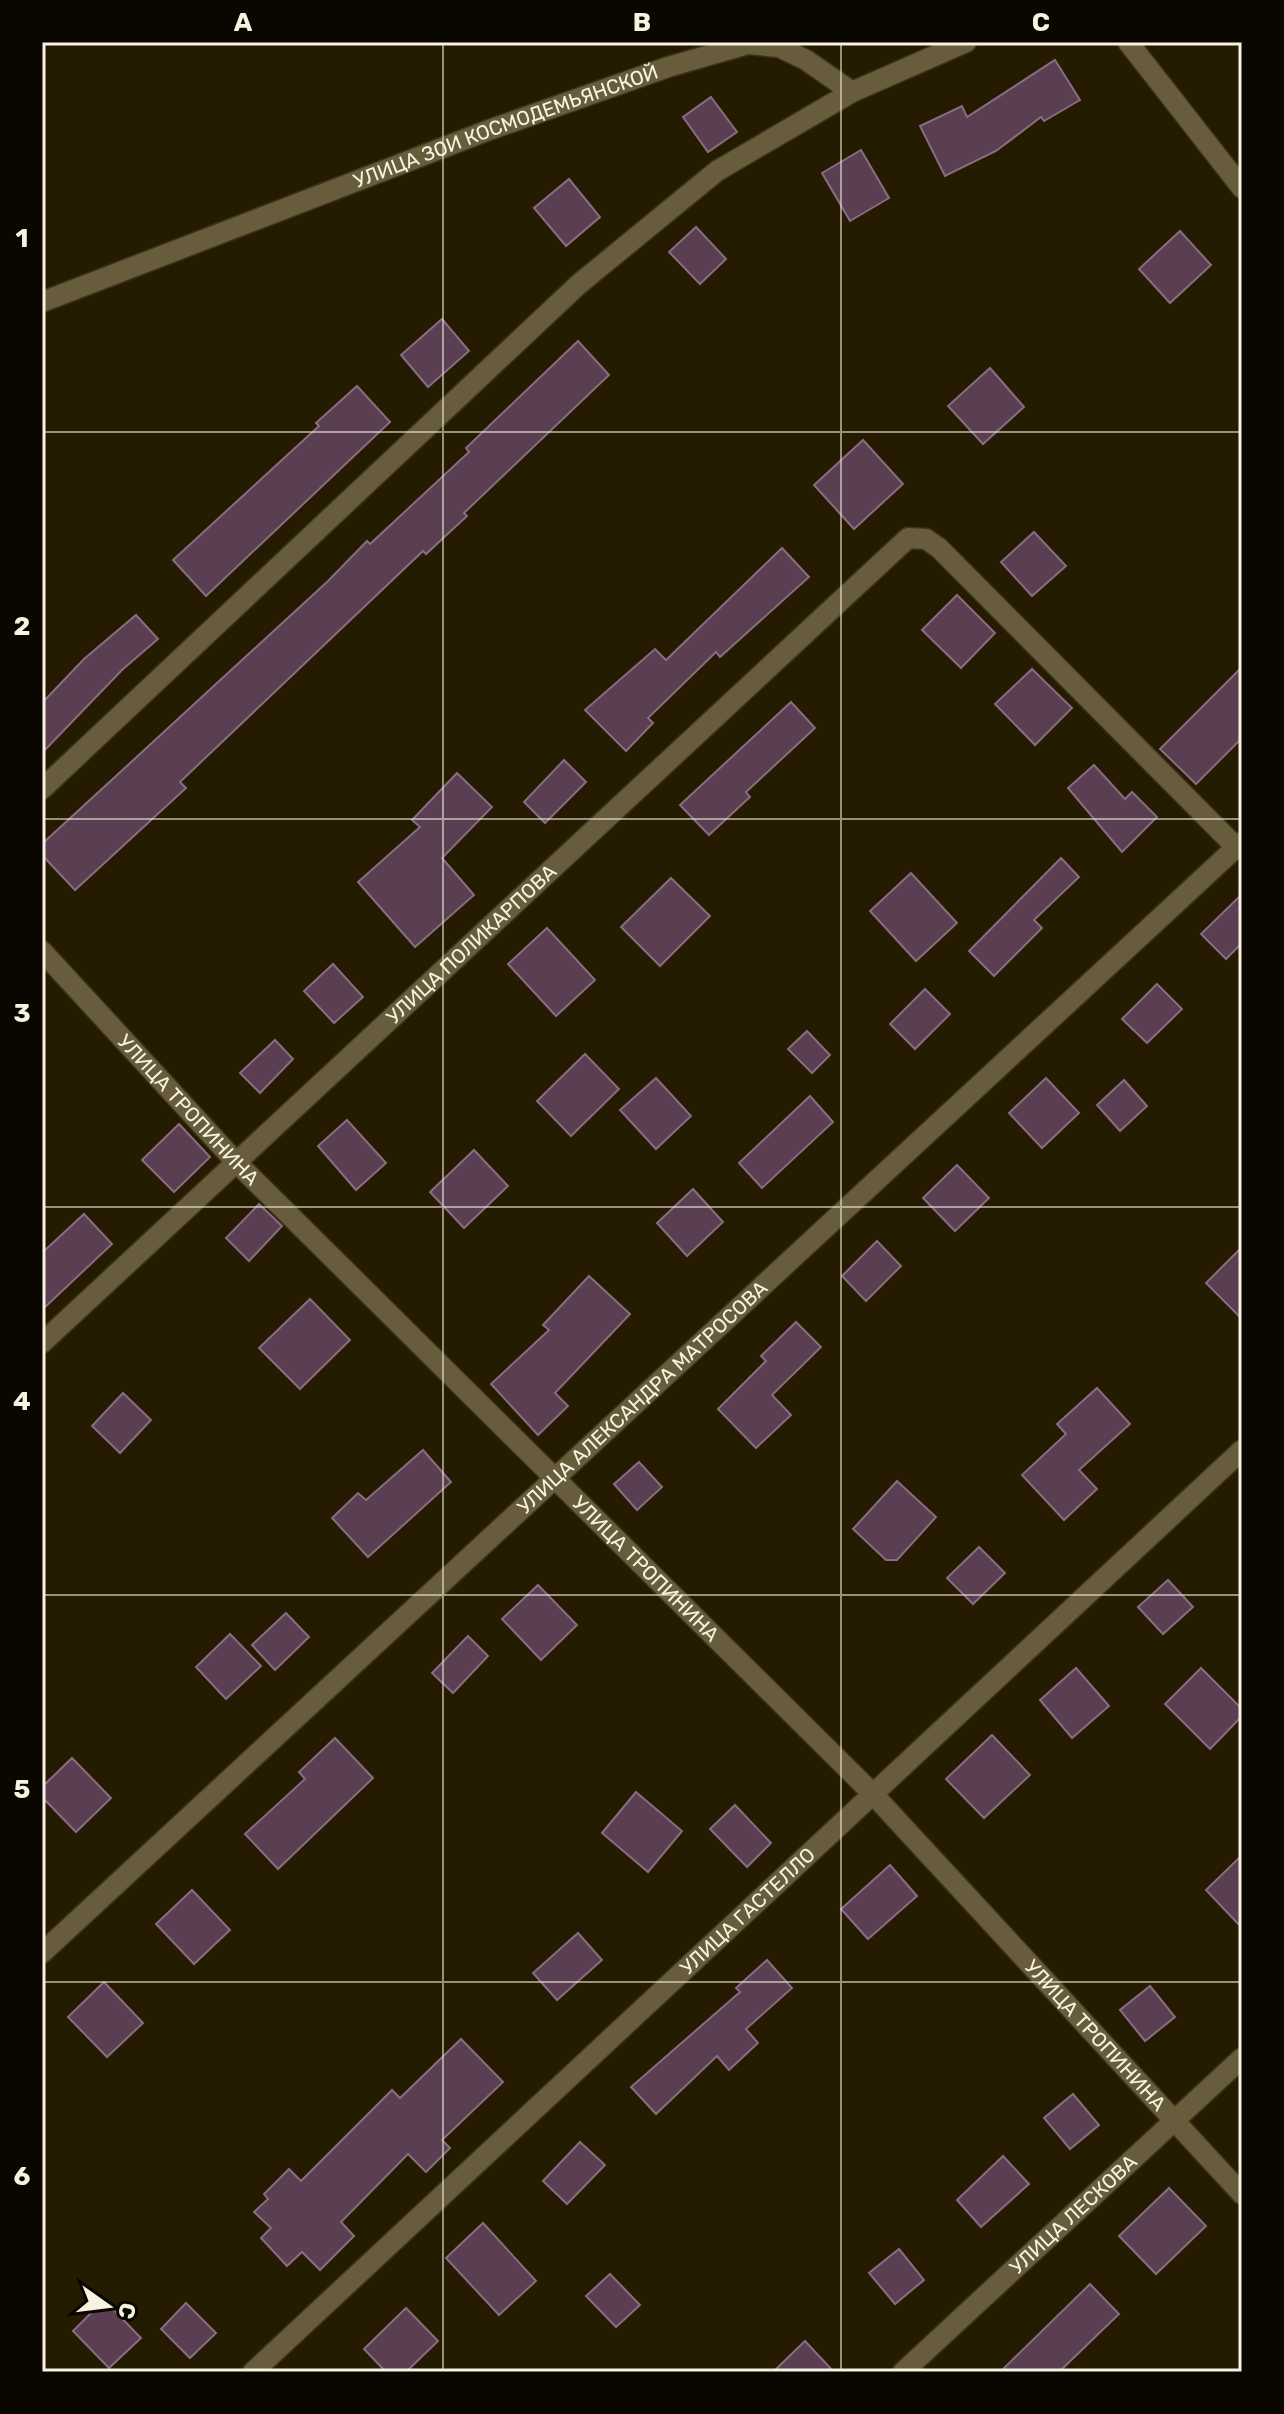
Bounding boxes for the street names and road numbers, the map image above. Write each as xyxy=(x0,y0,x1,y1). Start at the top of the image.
street label: УЛИЦА ЗОИ КОСМОДЕМЬЯНСКОЙ xyxy=(350,59,661,193)
street label: УЛИЦА ПОЛИКАРПОВА xyxy=(381,859,561,1029)
street label: УЛИЦА ТРОПИНИНА xyxy=(113,1029,264,1190)
street label: УЛИЦА АЛЕКСАНДРА МАТРОСОВА xyxy=(512,1276,772,1519)
street label: УЛИЦА ТРОПИНИНА xyxy=(567,1491,724,1647)
street label: УЛИЦА ГАСТЕЛЛО xyxy=(675,1842,820,1980)
street label: УЛИЦА ТРОПИНИНА xyxy=(1020,1955,1171,2116)
street label: УЛИЦА ЛЕСКОВА xyxy=(1005,2149,1142,2279)

